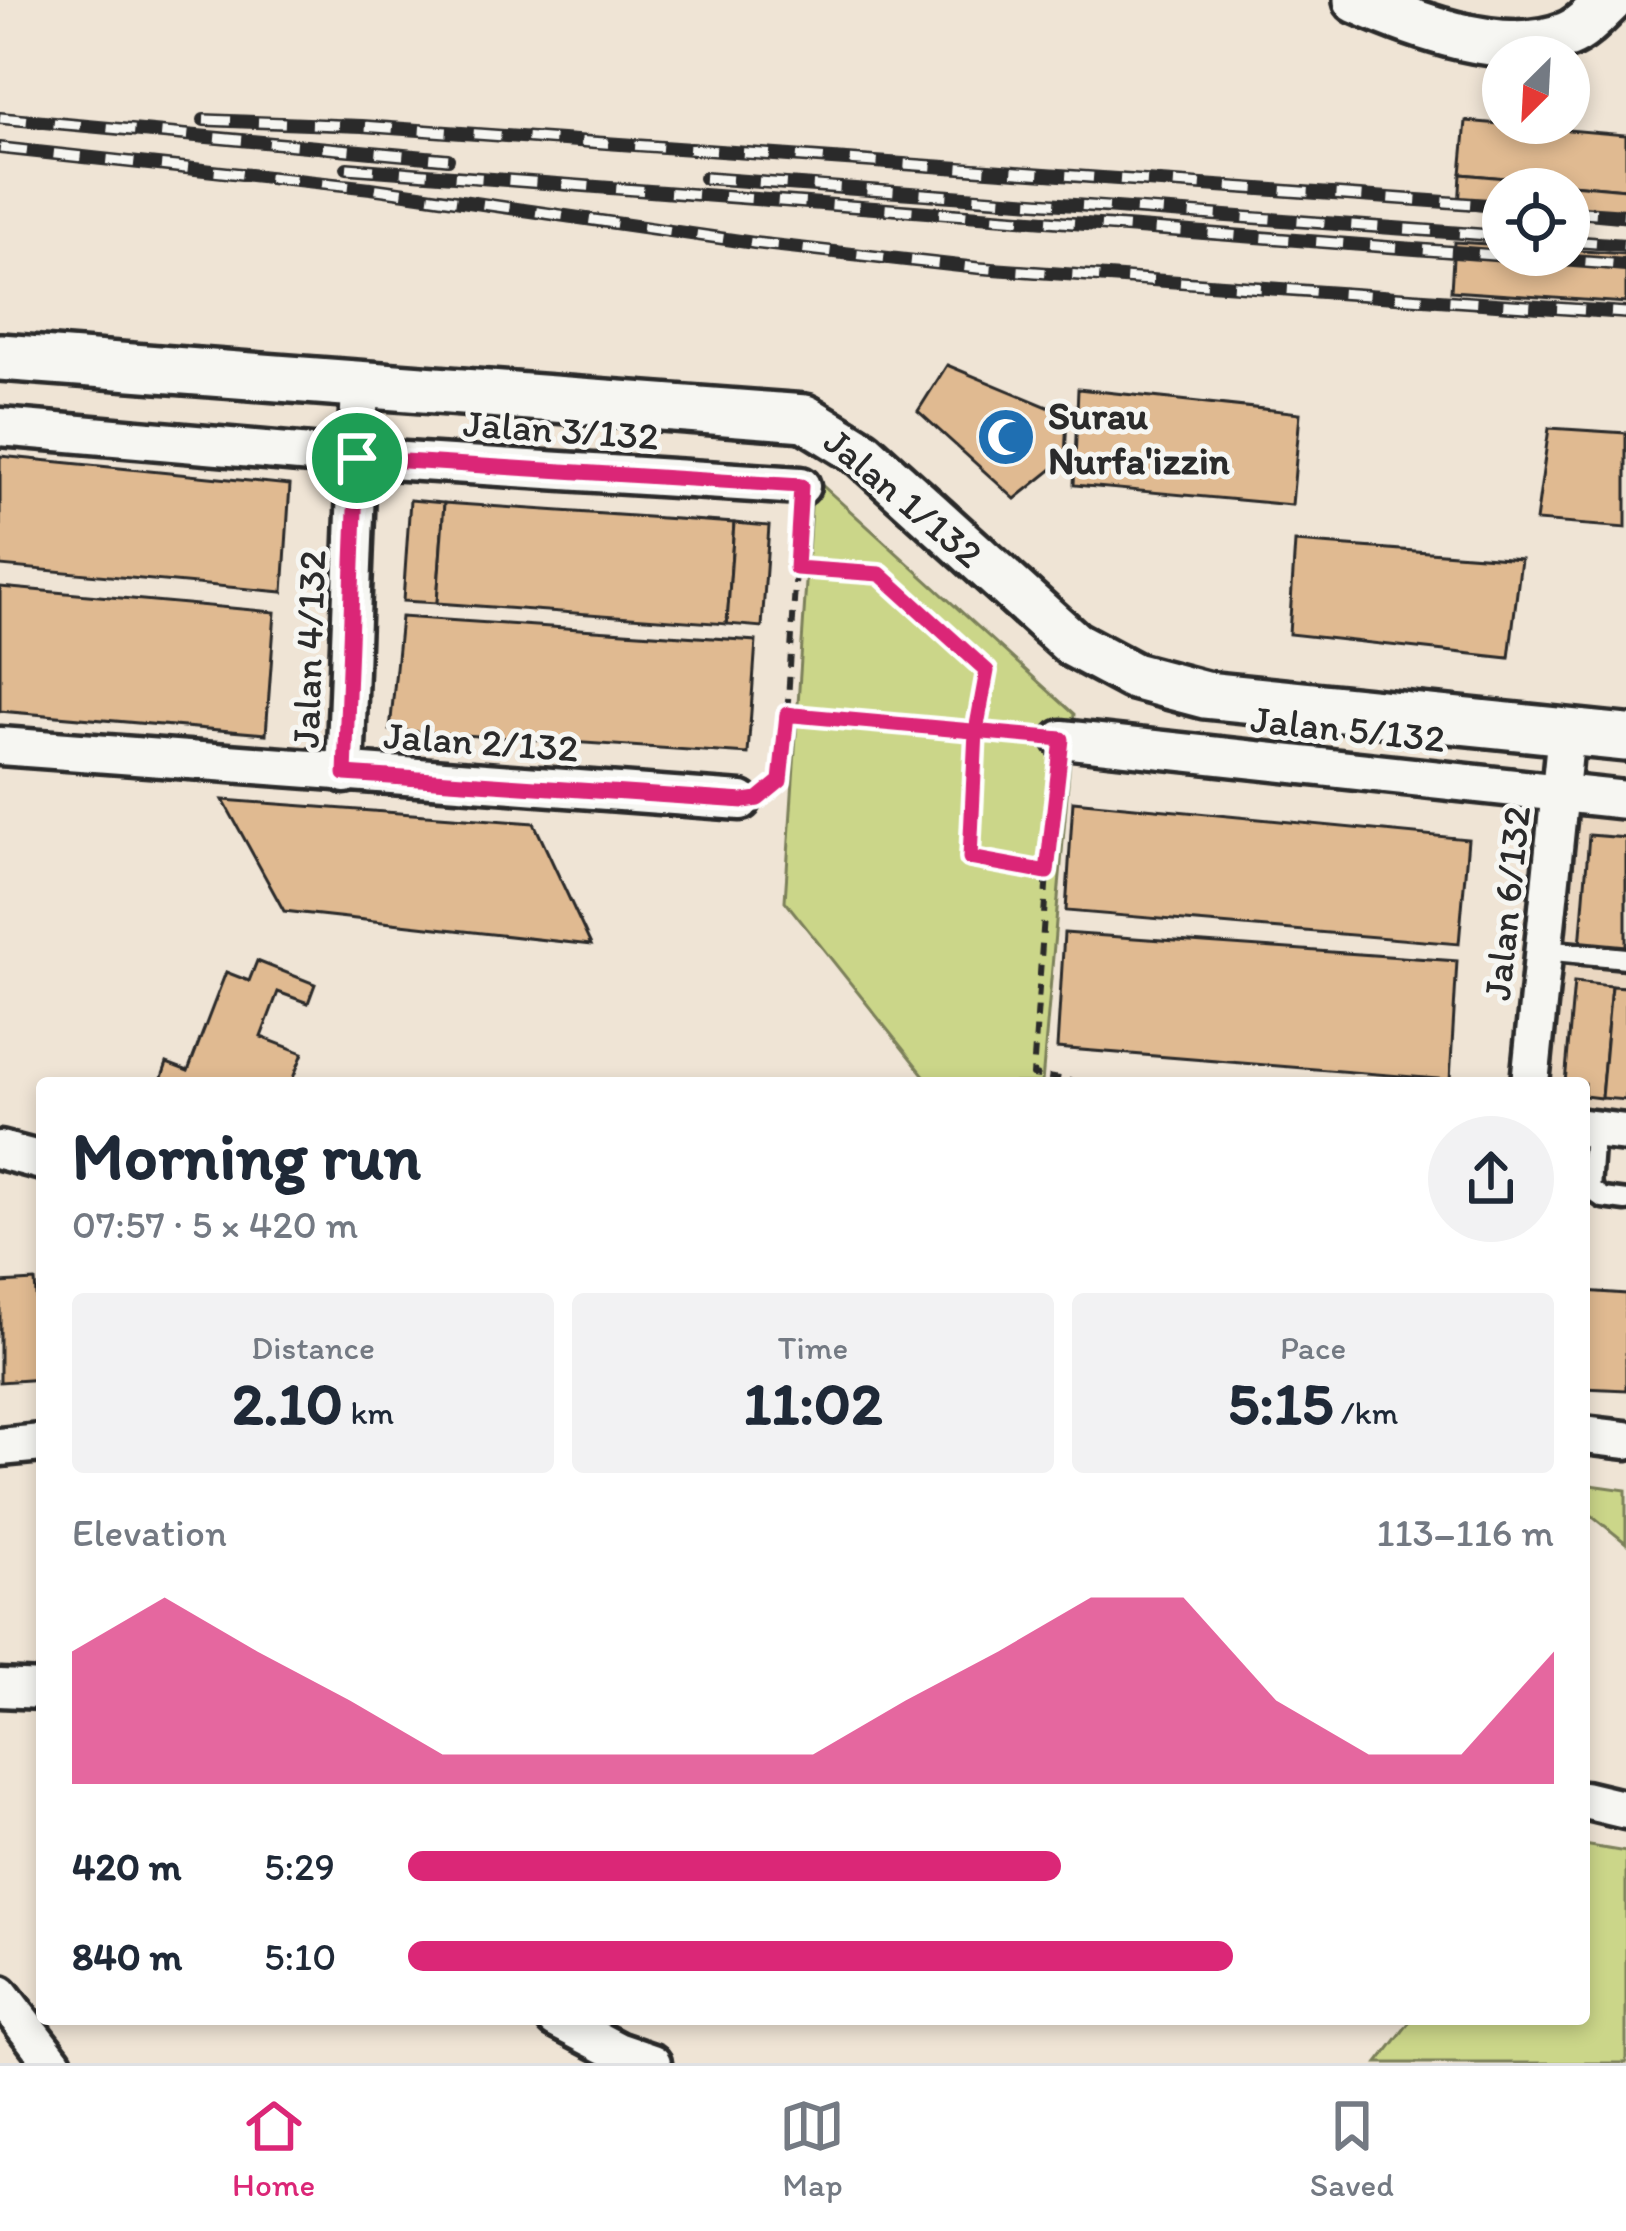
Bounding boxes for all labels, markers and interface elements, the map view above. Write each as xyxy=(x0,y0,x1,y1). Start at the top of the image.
north arrow xyxy=(1482,36,1590,144)
map controls xyxy=(1482,36,1590,276)
button: locate xyxy=(1482,168,1590,276)
place label: Surau Nurfa'izzin xyxy=(1048,392,1230,484)
street label: Jalan 3/132 xyxy=(462,399,660,460)
mosque icon: Surau Nurfa'izzin xyxy=(975,406,1037,468)
pin xyxy=(306,407,408,509)
street label: Jalan 1/132 xyxy=(815,417,993,577)
icon: arrive xyxy=(324,425,390,491)
street label: Jalan 4/132 xyxy=(282,549,335,749)
street label: Jalan 5/132 xyxy=(1248,695,1447,762)
street label: Jalan 2/132 xyxy=(382,711,580,772)
street label: Jalan 6/132 xyxy=(1473,804,1540,1003)
text: Morning run xyxy=(72,1116,421,1196)
button: share xyxy=(1428,1116,1554,1242)
text: 07:57 · 5 × 420 m xyxy=(72,1201,358,1248)
text: Distance xyxy=(251,1328,375,1367)
text: Time xyxy=(778,1328,848,1367)
text: Pace xyxy=(1280,1328,1346,1367)
text: 2.10 xyxy=(232,1367,343,1439)
text: 11:02 xyxy=(744,1367,882,1439)
text: 5:15 xyxy=(1228,1367,1333,1439)
text: km xyxy=(343,1393,394,1432)
text: /km xyxy=(1333,1393,1398,1432)
text: Elevation xyxy=(72,1509,227,1556)
text: 113–116 m xyxy=(1376,1509,1554,1556)
text: 420 m xyxy=(72,1843,182,1890)
text: 5:29 xyxy=(264,1843,335,1890)
text: 840 m xyxy=(72,1933,182,1980)
text: 5:10 xyxy=(264,1933,336,1980)
tab: Home xyxy=(232,2093,315,2204)
tab: Map xyxy=(779,2093,845,2204)
tab: Saved xyxy=(1310,2093,1394,2204)

